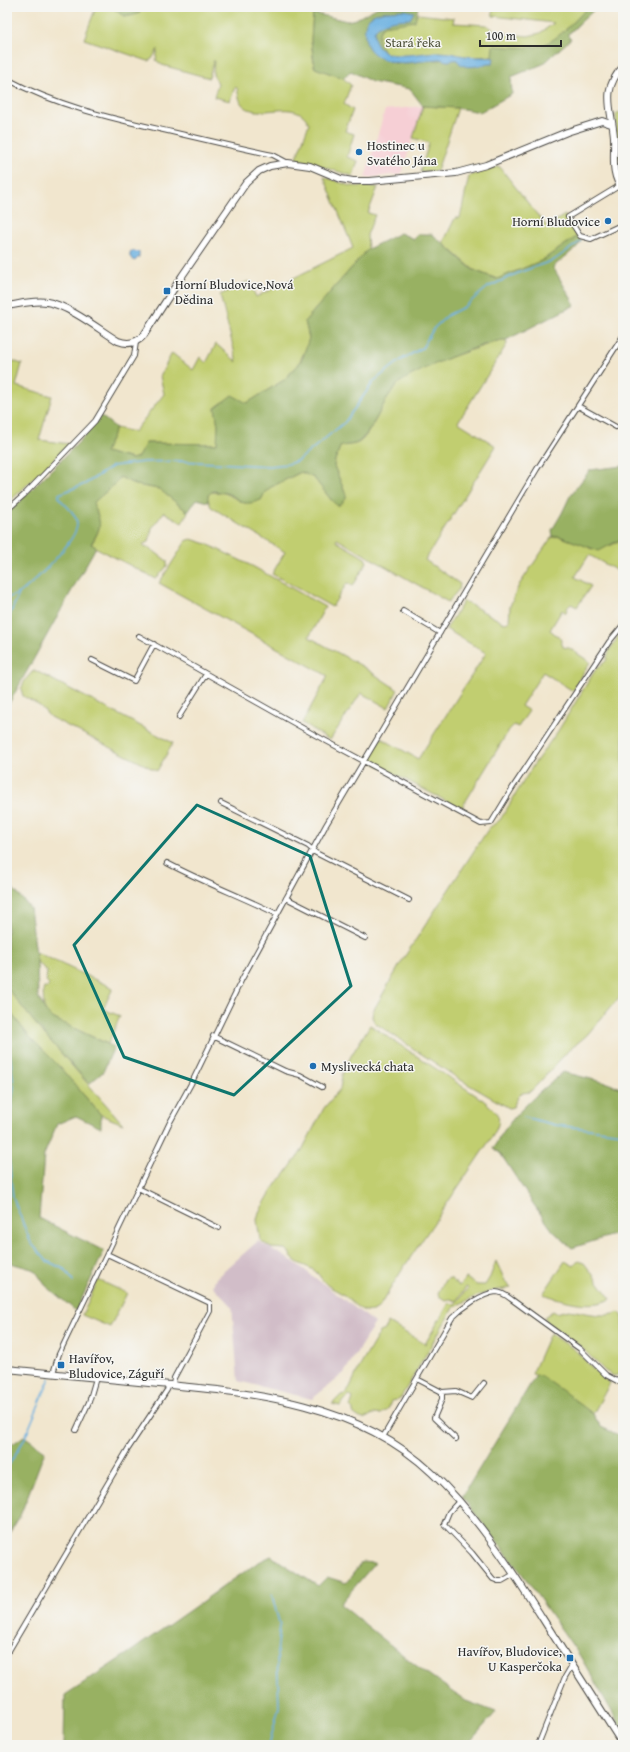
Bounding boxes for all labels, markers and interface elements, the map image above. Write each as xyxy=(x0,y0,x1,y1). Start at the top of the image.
scale bar xyxy=(480,22,561,48)
text: 100 m xyxy=(486,27,516,44)
park label: Stará řeka xyxy=(385,33,442,52)
place label: Hostinec u Svatého Jána xyxy=(367,136,438,170)
marker: Hostinec u Svatého Jána xyxy=(354,147,364,157)
place label: Horní Bludovice xyxy=(512,212,600,231)
marker: Horní Bludovice xyxy=(603,216,613,226)
place label: Horní Bludovice,Nová Dědina xyxy=(175,275,294,309)
marker: Horní Bludovice,Nová Dědina xyxy=(162,286,172,296)
place label: Myslivecká chata xyxy=(321,1057,415,1076)
marker: Myslivecká chata xyxy=(308,1061,318,1071)
place label: Havířov, Bludovice, Záguří xyxy=(69,1349,164,1383)
marker: Havířov, Bludovice, Záguří xyxy=(56,1360,66,1370)
place label: Havířov, Bludovice, U Kasperčoka xyxy=(458,1642,563,1676)
marker: Havířov, Bludovice, U Kasperčoka xyxy=(565,1653,575,1663)

